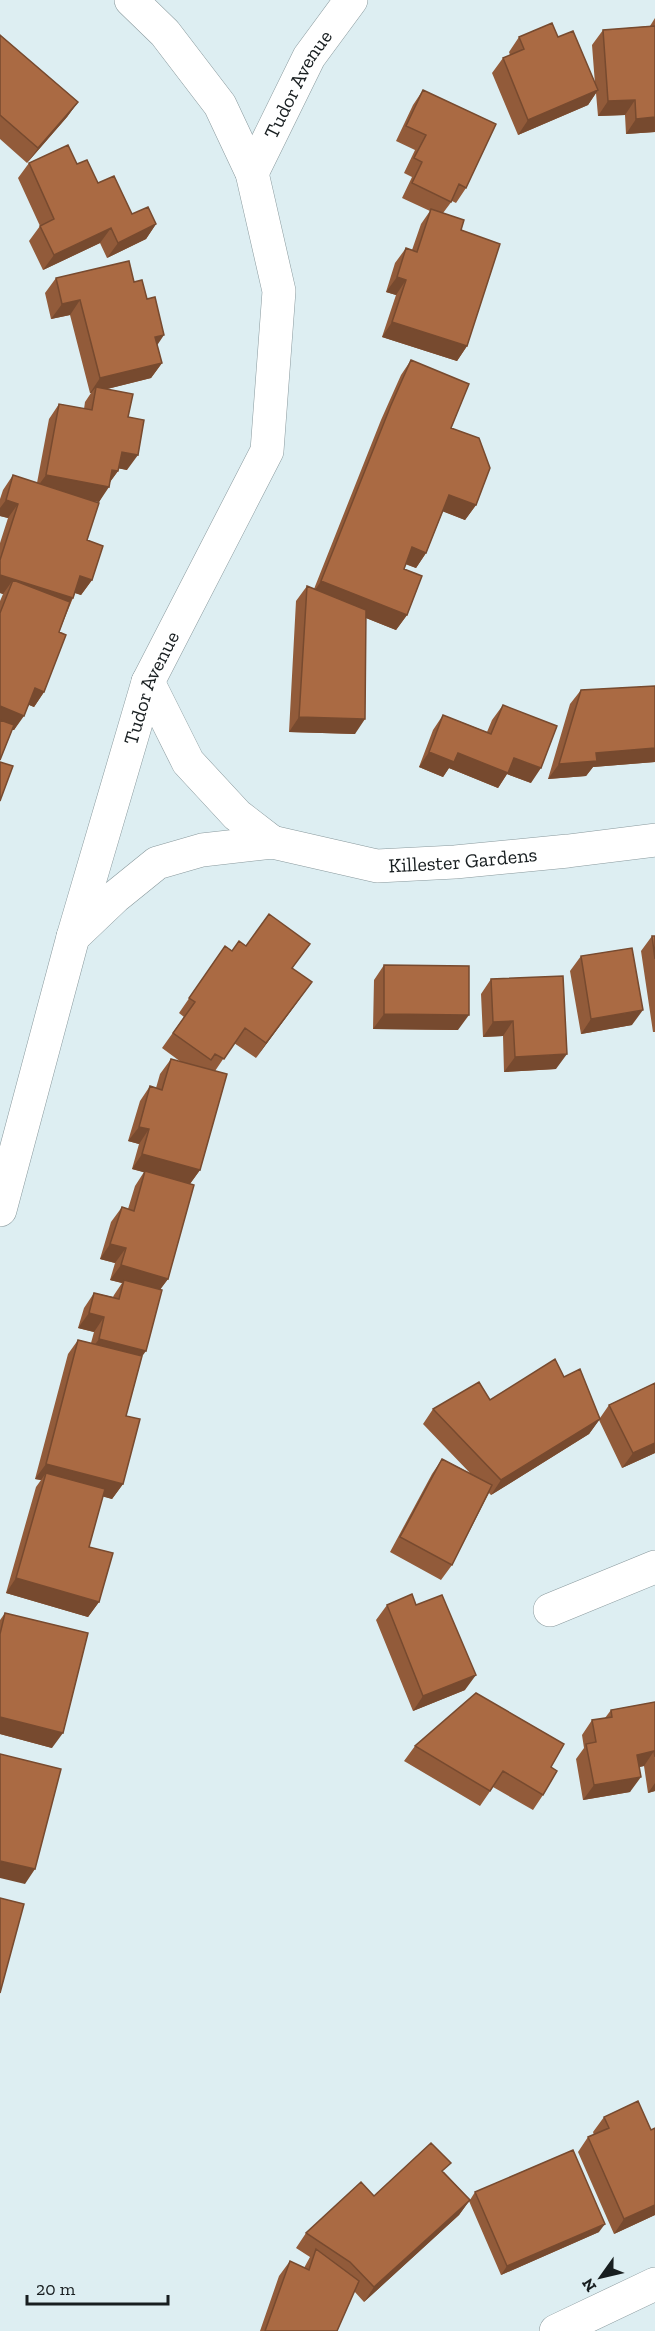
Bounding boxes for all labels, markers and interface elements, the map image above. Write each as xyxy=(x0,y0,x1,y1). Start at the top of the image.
street label: Tudor Avenue xyxy=(259,25,337,143)
street label: Tudor Avenue xyxy=(118,627,184,747)
street label: Killester Gardens xyxy=(388,842,538,877)
north arrow xyxy=(571,2247,631,2307)
scale bar xyxy=(27,2268,168,2306)
text: N xyxy=(578,2275,600,2295)
text: 20 m xyxy=(36,2278,76,2300)

